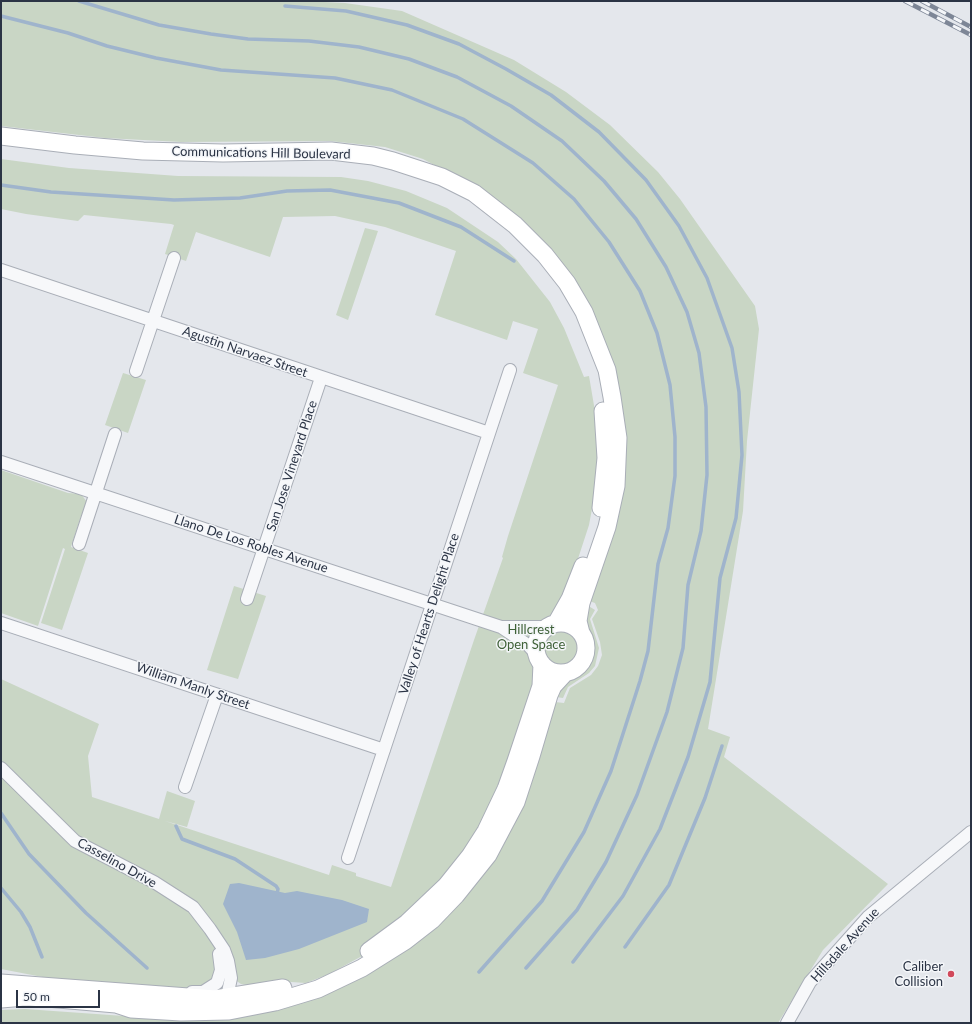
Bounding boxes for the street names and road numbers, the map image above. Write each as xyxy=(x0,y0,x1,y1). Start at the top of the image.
street label: Communications Hill Boulevard xyxy=(171,144,351,162)
street label: Agustin Narvaez Street xyxy=(180,323,310,381)
street label: San Jose Vineyard Place xyxy=(263,399,321,533)
street label: Llano De Los Robles Avenue xyxy=(172,512,330,576)
street label: Valley of Hearts Delight Place xyxy=(396,531,462,697)
street label: William Manly Street xyxy=(134,659,252,713)
street label: Casselino Drive xyxy=(75,835,159,891)
street label: Hillsdale Avenue xyxy=(808,905,882,985)

